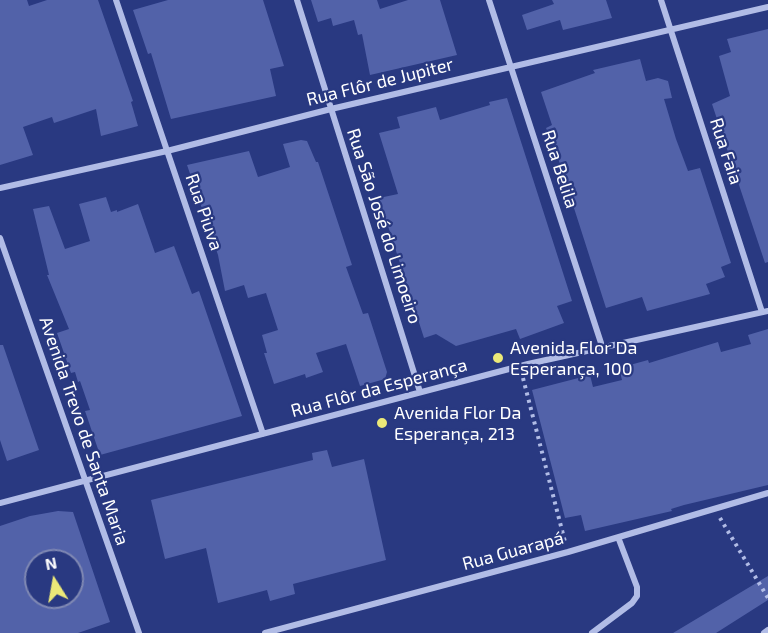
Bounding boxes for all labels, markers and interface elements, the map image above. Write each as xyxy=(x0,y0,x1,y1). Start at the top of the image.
street label: Rua Flôr de Jupiter xyxy=(304,53,456,111)
street label: Rua Faia xyxy=(705,115,747,187)
street label: Rua São José do Limoeiro xyxy=(342,126,426,326)
street label: Rua Belila xyxy=(537,127,583,211)
street label: Rua Piuva xyxy=(181,171,227,253)
street label: Avenida Trevo de Santa Maria xyxy=(35,314,133,548)
place label: Avenida Flor Da Esperança, 100 xyxy=(510,337,637,380)
marker: Avenida Flor Da Esperança, 100 xyxy=(491,351,505,365)
street label: Rua Flôr da Esperança xyxy=(289,354,469,422)
place label: Avenida Flor Da Esperança, 213 xyxy=(394,402,521,444)
marker: Avenida Flor Da Esperança, 213 xyxy=(375,416,389,430)
street label: Rua Guarapá xyxy=(460,527,566,575)
north arrow xyxy=(24,549,84,609)
text: N xyxy=(43,552,58,573)

